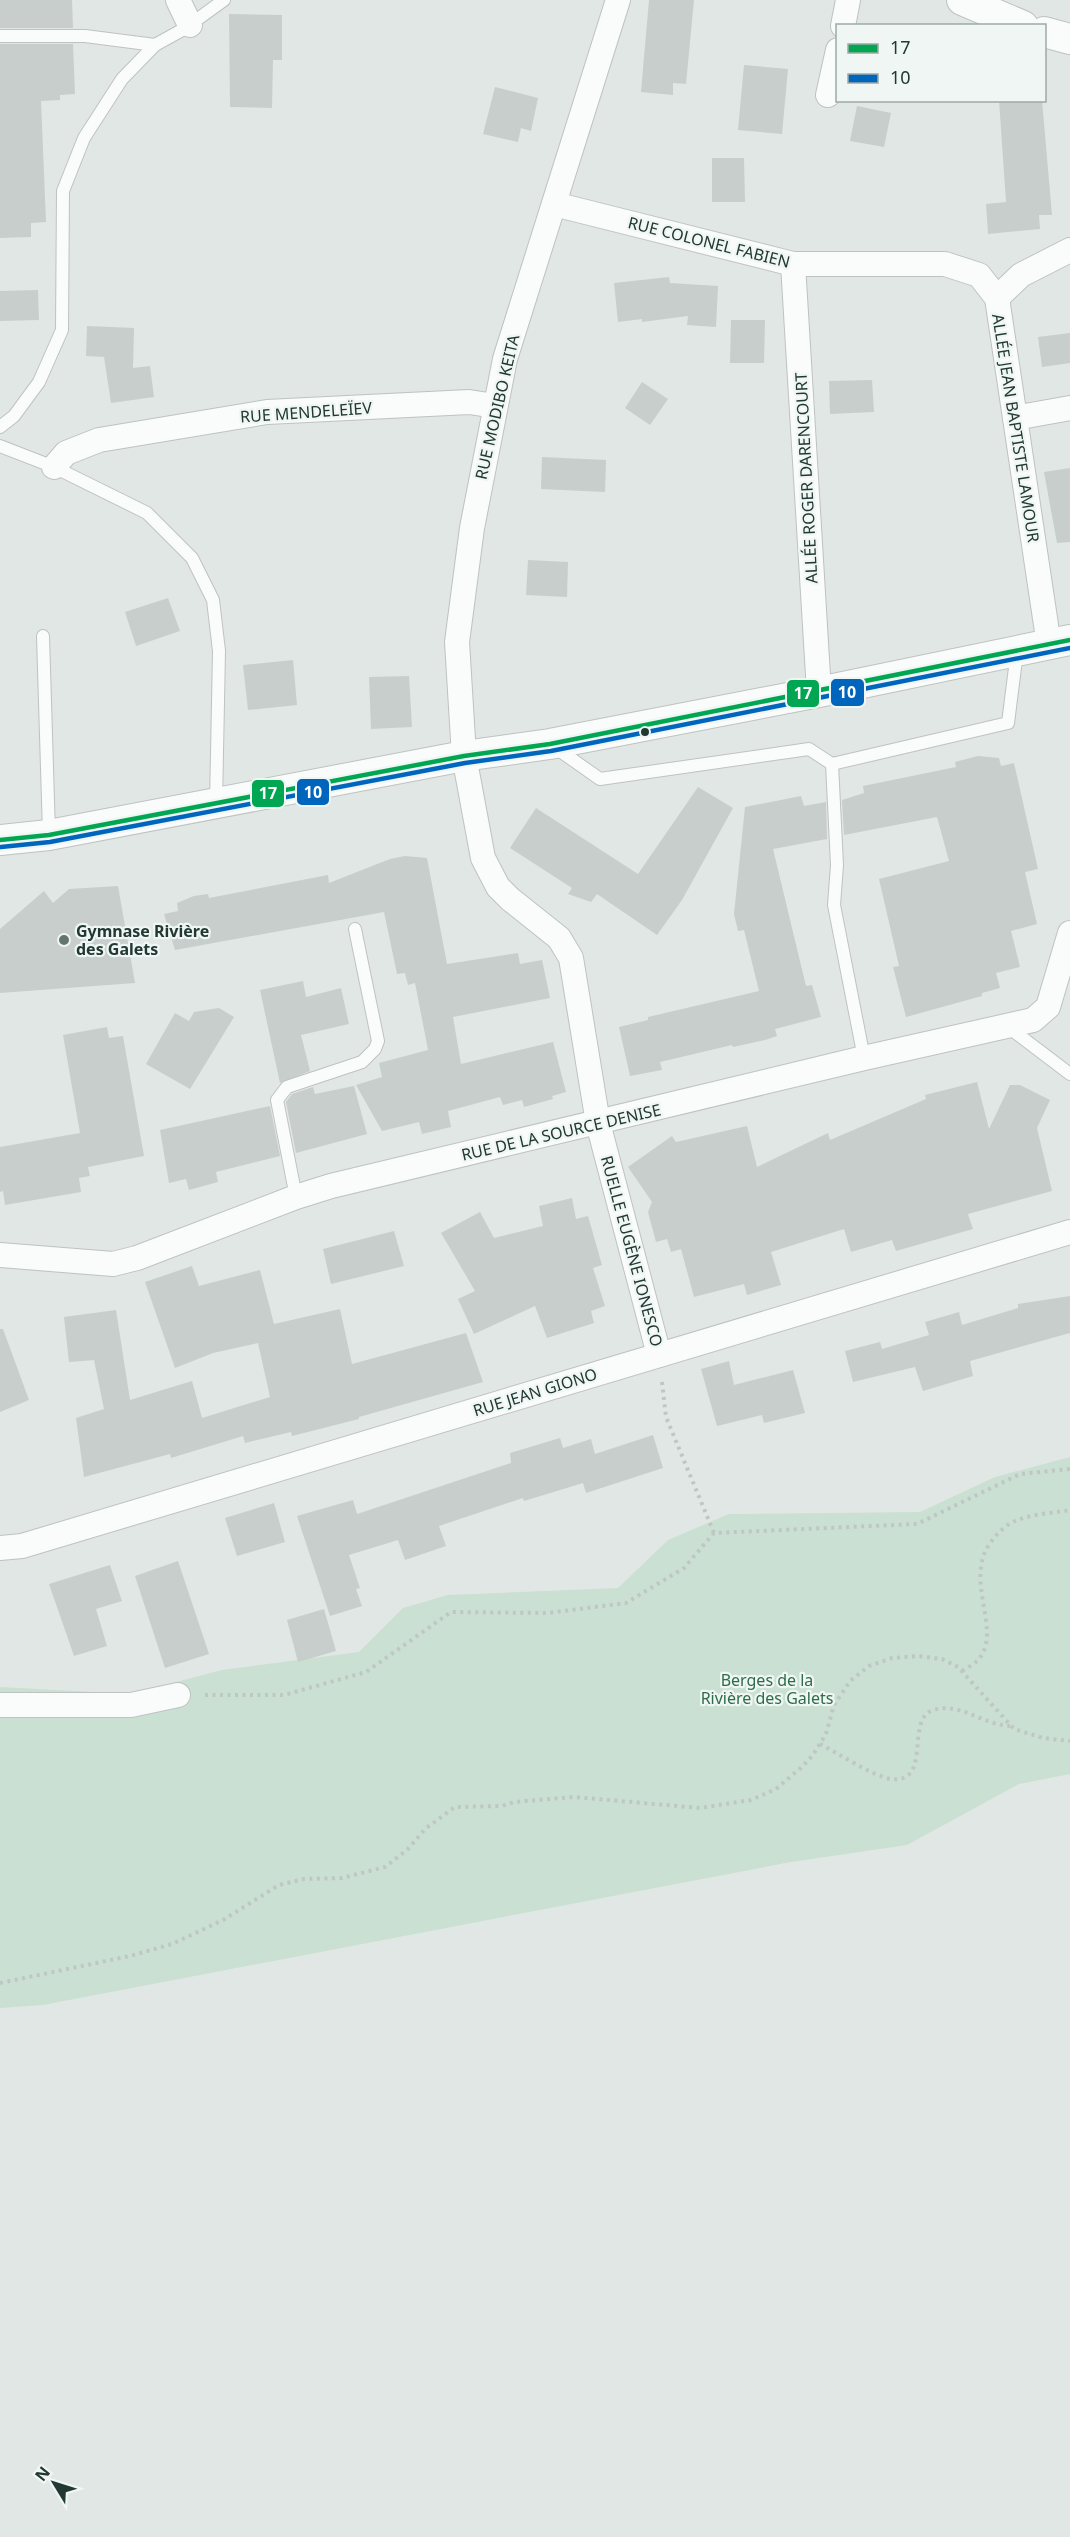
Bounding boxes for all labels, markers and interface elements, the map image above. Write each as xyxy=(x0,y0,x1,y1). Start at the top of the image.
legend xyxy=(836,24,1046,102)
text: 17 xyxy=(890,35,911,59)
text: 10 xyxy=(890,65,911,89)
street label: RUE COLONEL FABIEN xyxy=(626,211,792,273)
street label: ALLÉE JEAN BAPTISTE LAMOUR xyxy=(987,312,1045,544)
street label: RUE MODIBO KEITA xyxy=(470,332,525,482)
street label: ALLÉE ROGER DARENCOURT xyxy=(789,372,823,584)
street label: RUE MENDELEÏEV xyxy=(239,396,373,428)
line badge: 10 xyxy=(830,678,865,707)
line badge: 17 xyxy=(786,679,820,708)
text: 10 xyxy=(838,681,856,703)
text: 17 xyxy=(794,682,812,704)
unlabelled marker xyxy=(639,726,651,738)
line badge: 10 xyxy=(296,778,330,806)
line badge: 17 xyxy=(251,779,285,808)
text: 10 xyxy=(304,781,322,803)
text: 17 xyxy=(259,782,277,804)
place label: Gymnase Rivière des Galets xyxy=(76,920,209,960)
marker: Gymnase Rivière des Galets xyxy=(57,933,71,947)
street label: RUE DE LA SOURCE DENISE xyxy=(459,1098,663,1166)
street label: RUELLE EUGÈNE IONESCO xyxy=(596,1153,668,1349)
street label: RUE JEAN GIONO xyxy=(470,1363,600,1421)
park label: Berges de la Rivière des Galets xyxy=(701,1669,833,1709)
north arrow xyxy=(24,2453,84,2513)
text: N xyxy=(30,2462,55,2486)

